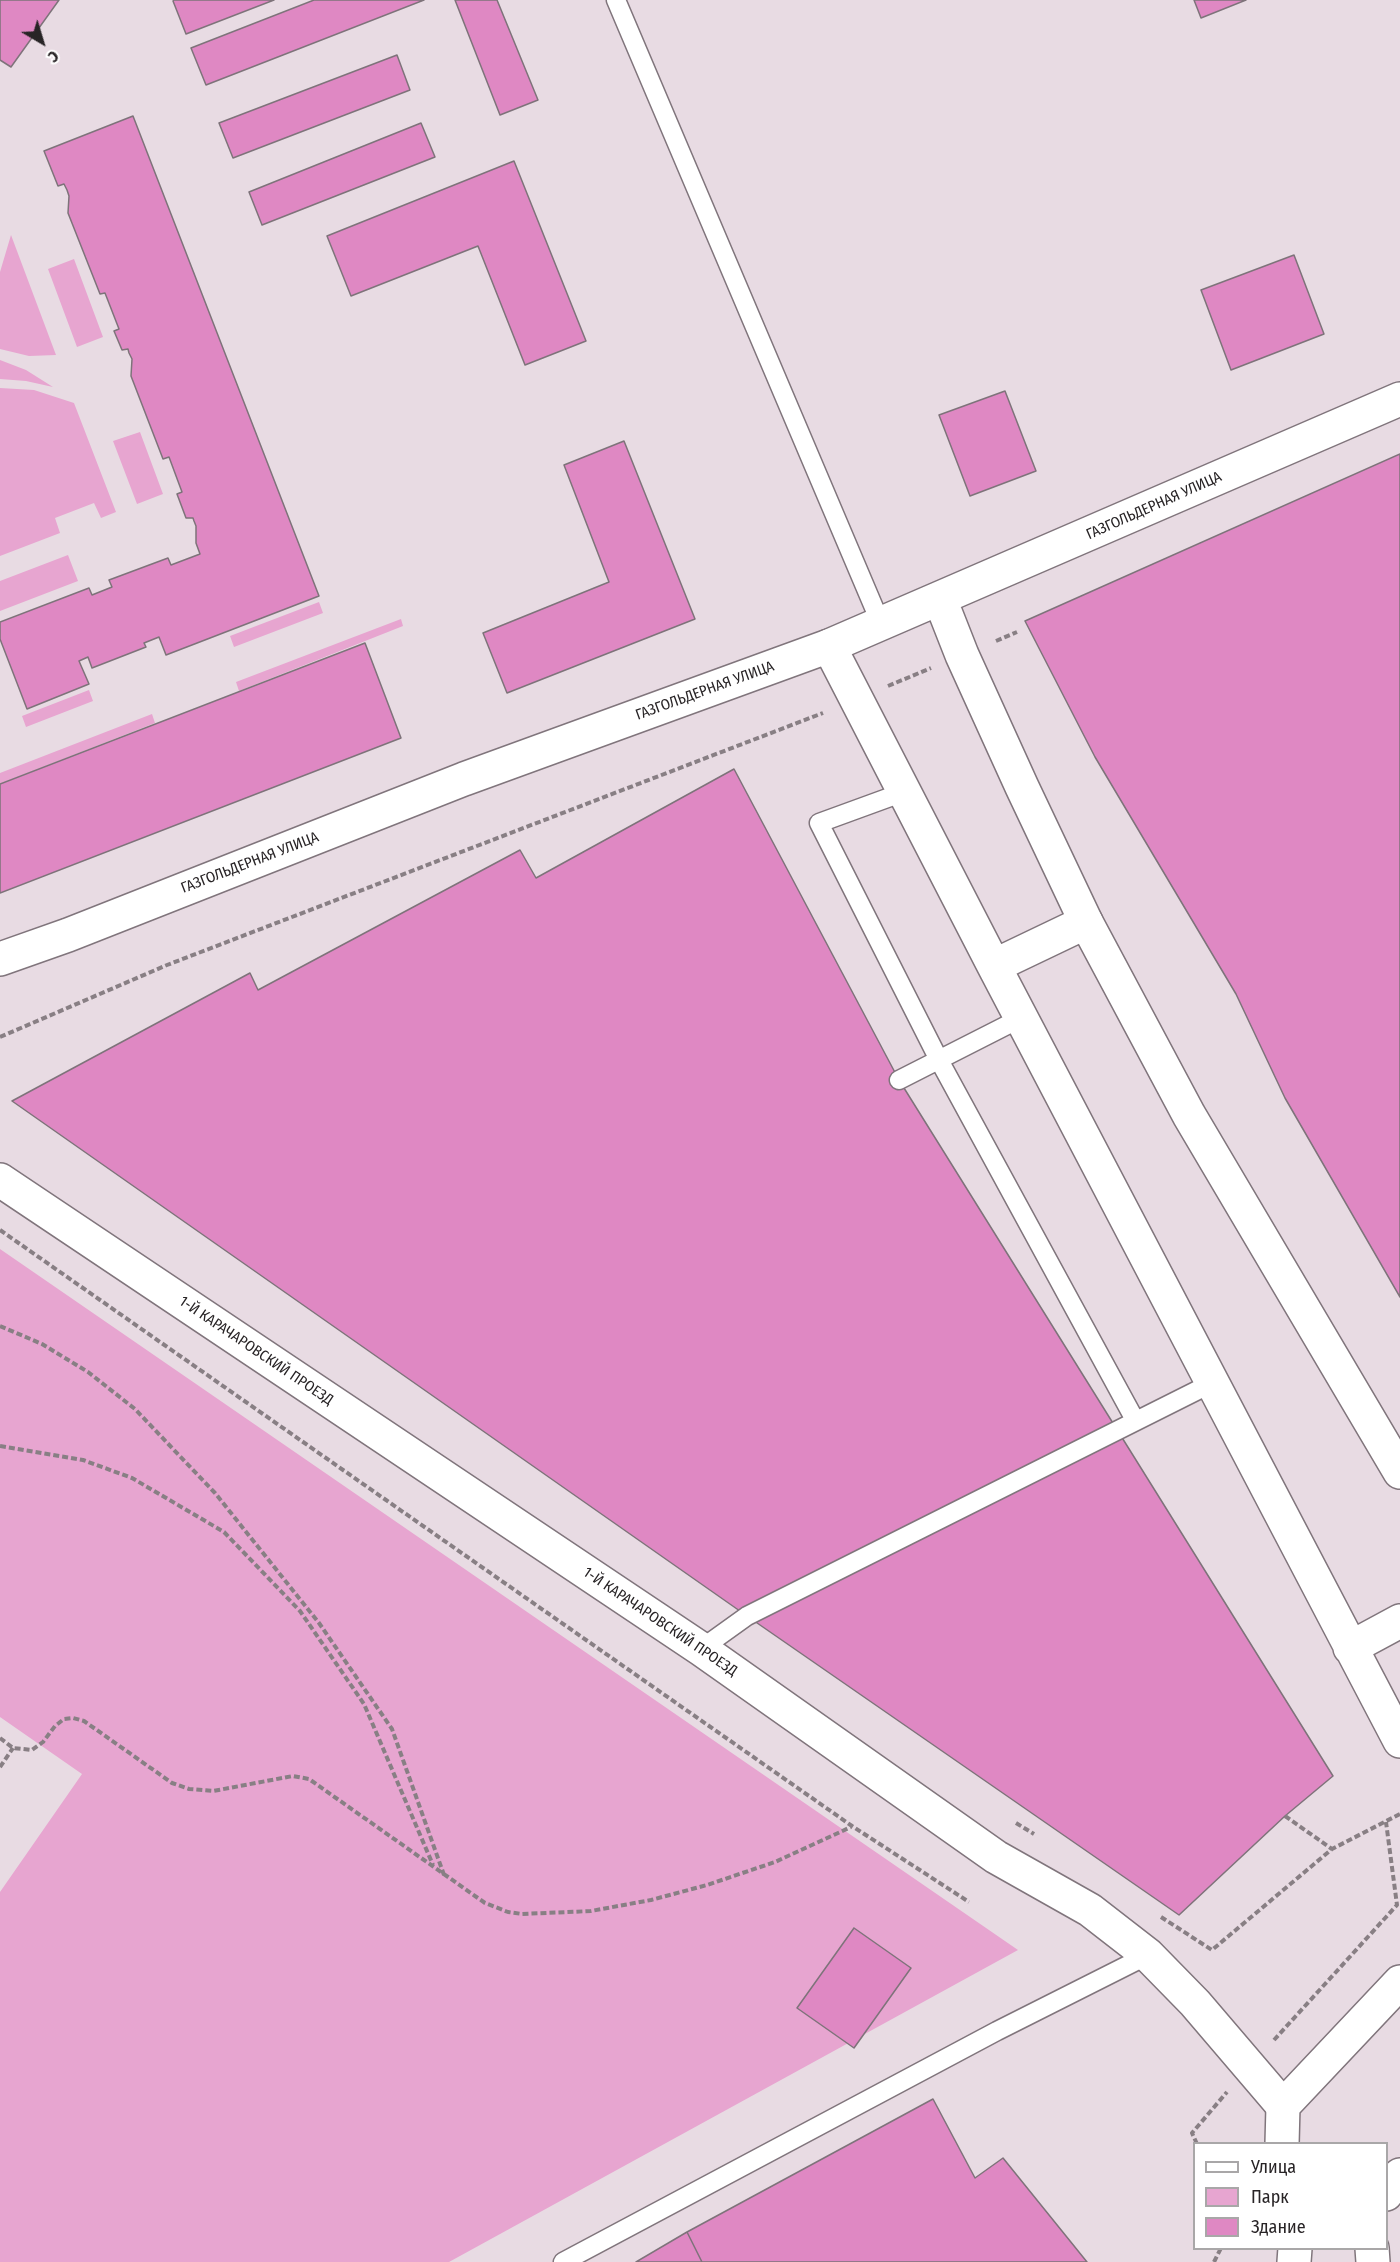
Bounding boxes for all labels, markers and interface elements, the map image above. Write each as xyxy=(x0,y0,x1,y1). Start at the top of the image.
north arrow xyxy=(12,12,72,72)
text: С xyxy=(44,47,63,67)
street label: ГАЗГОЛЬДЕРНАЯ УЛИЦА xyxy=(1084,468,1224,544)
street label: ГАЗГОЛЬДЕРНАЯ УЛИЦА xyxy=(633,658,777,724)
street label: ГАЗГОЛЬДЕРНАЯ УЛИЦА xyxy=(179,828,321,898)
street label: 1-Й КАРАЧАРОВСКИЙ ПРОЕЗД xyxy=(176,1293,336,1409)
street label: 1-Й КАРАЧАРОВСКИЙ ПРОЕЗД xyxy=(580,1564,740,1680)
legend xyxy=(1193,2142,1388,2250)
text: Улица xyxy=(1251,2156,1296,2178)
text: Парк xyxy=(1251,2186,1289,2208)
text: Здание xyxy=(1251,2216,1306,2238)

